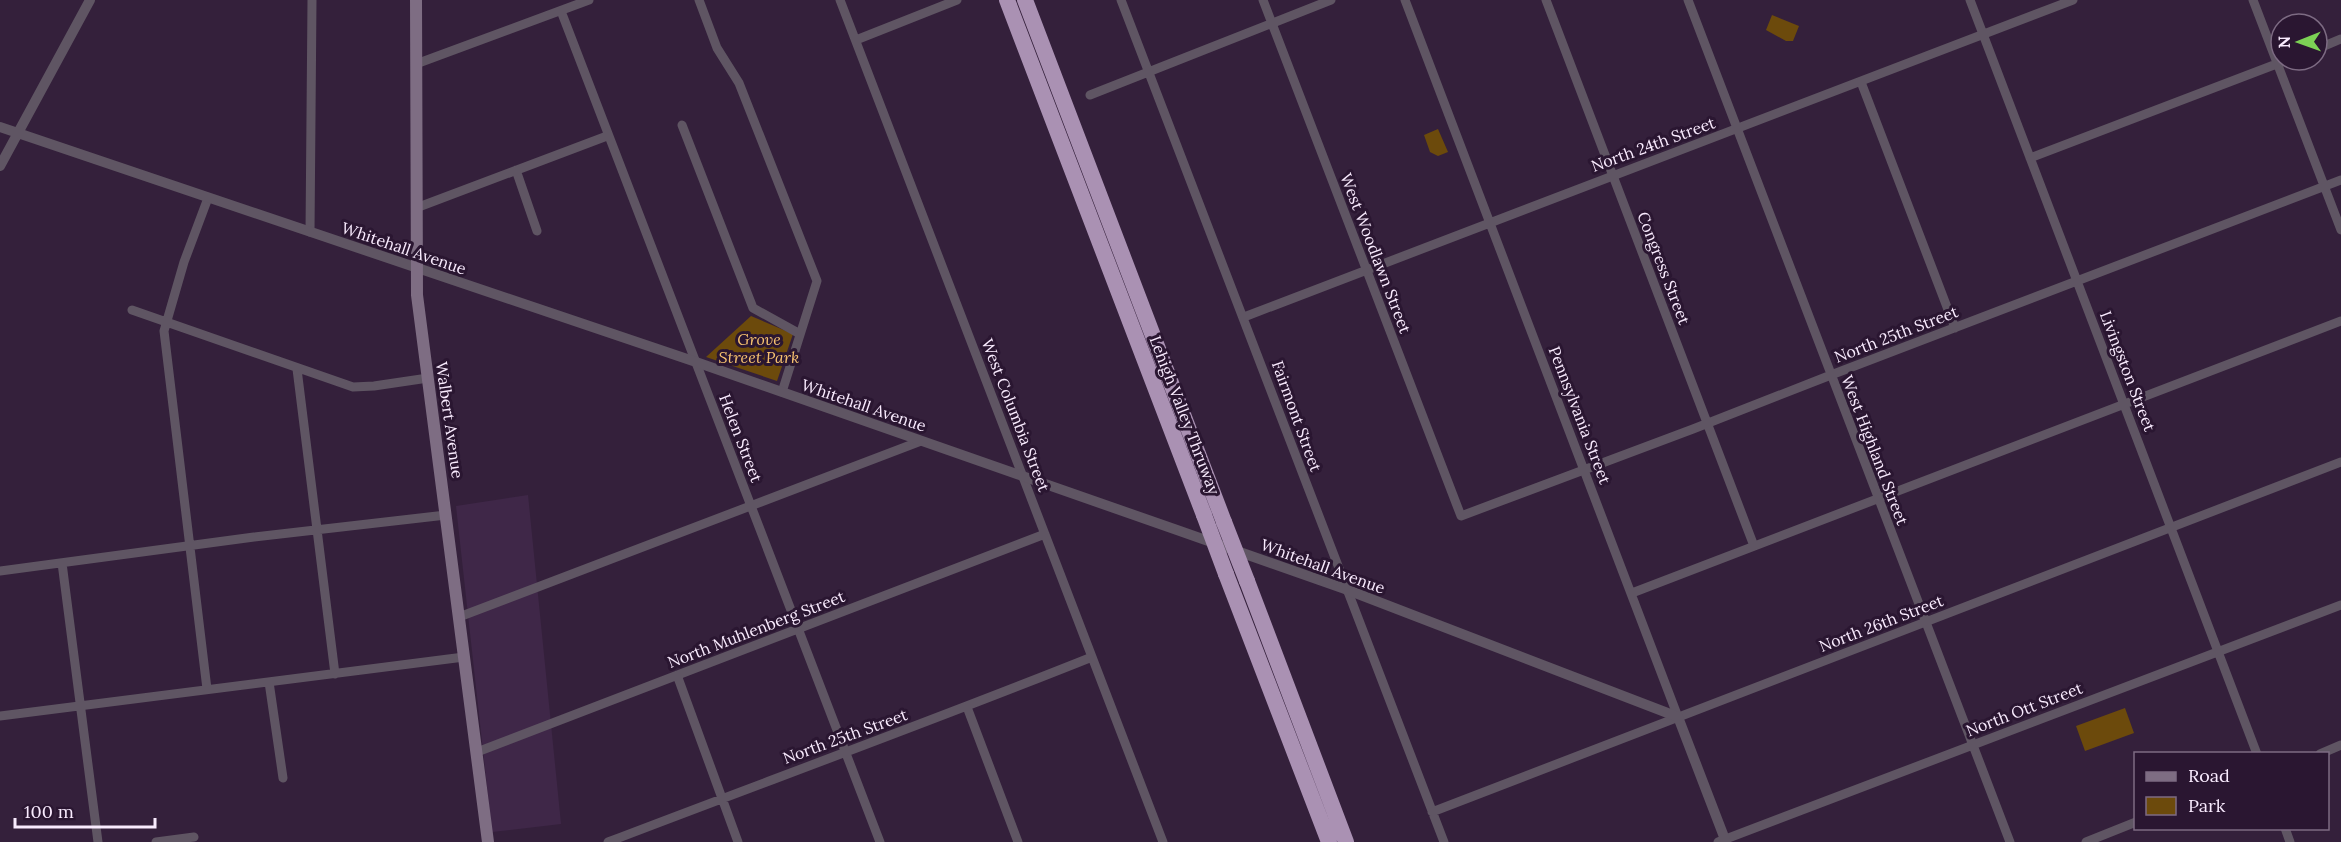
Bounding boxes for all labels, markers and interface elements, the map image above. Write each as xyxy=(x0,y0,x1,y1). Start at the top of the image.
north arrow xyxy=(2269,12,2329,72)
text: N xyxy=(2274,36,2294,49)
street label: North 24th Street xyxy=(1588,112,1719,176)
street label: West Woodlawn Street xyxy=(1336,170,1416,337)
street label: Congress Street xyxy=(1633,209,1695,328)
street label: Whitehall Avenue xyxy=(339,217,469,279)
street label: North 25th Street xyxy=(1831,301,1962,367)
street label: Livingston Street xyxy=(2096,308,2160,435)
park label: Grove Street Park xyxy=(719,329,799,367)
street label: Lehigh Valley Thruway xyxy=(1145,333,1225,498)
street label: West Columbia Street xyxy=(978,336,1055,495)
street label: Pennsylvania Street xyxy=(1545,343,1616,487)
street label: Fairmont Street xyxy=(1268,358,1327,475)
street label: Walbert Avenue xyxy=(432,360,468,480)
street label: West Highland Street xyxy=(1837,372,1913,529)
street label: Whitehall Avenue xyxy=(799,374,929,436)
street label: Helen Street xyxy=(715,391,767,486)
street label: Whitehall Avenue xyxy=(1258,534,1388,598)
street label: North Muhlenberg Street xyxy=(665,586,848,672)
street label: North 26th Street xyxy=(1816,590,1947,656)
street label: North Ott Street xyxy=(1963,677,2086,740)
street label: North 25th Street xyxy=(780,704,911,768)
legend xyxy=(2134,752,2329,830)
text: Road xyxy=(2188,764,2230,787)
scale bar xyxy=(15,791,154,829)
text: Park xyxy=(2188,794,2226,817)
text: 100 m xyxy=(24,800,74,823)

